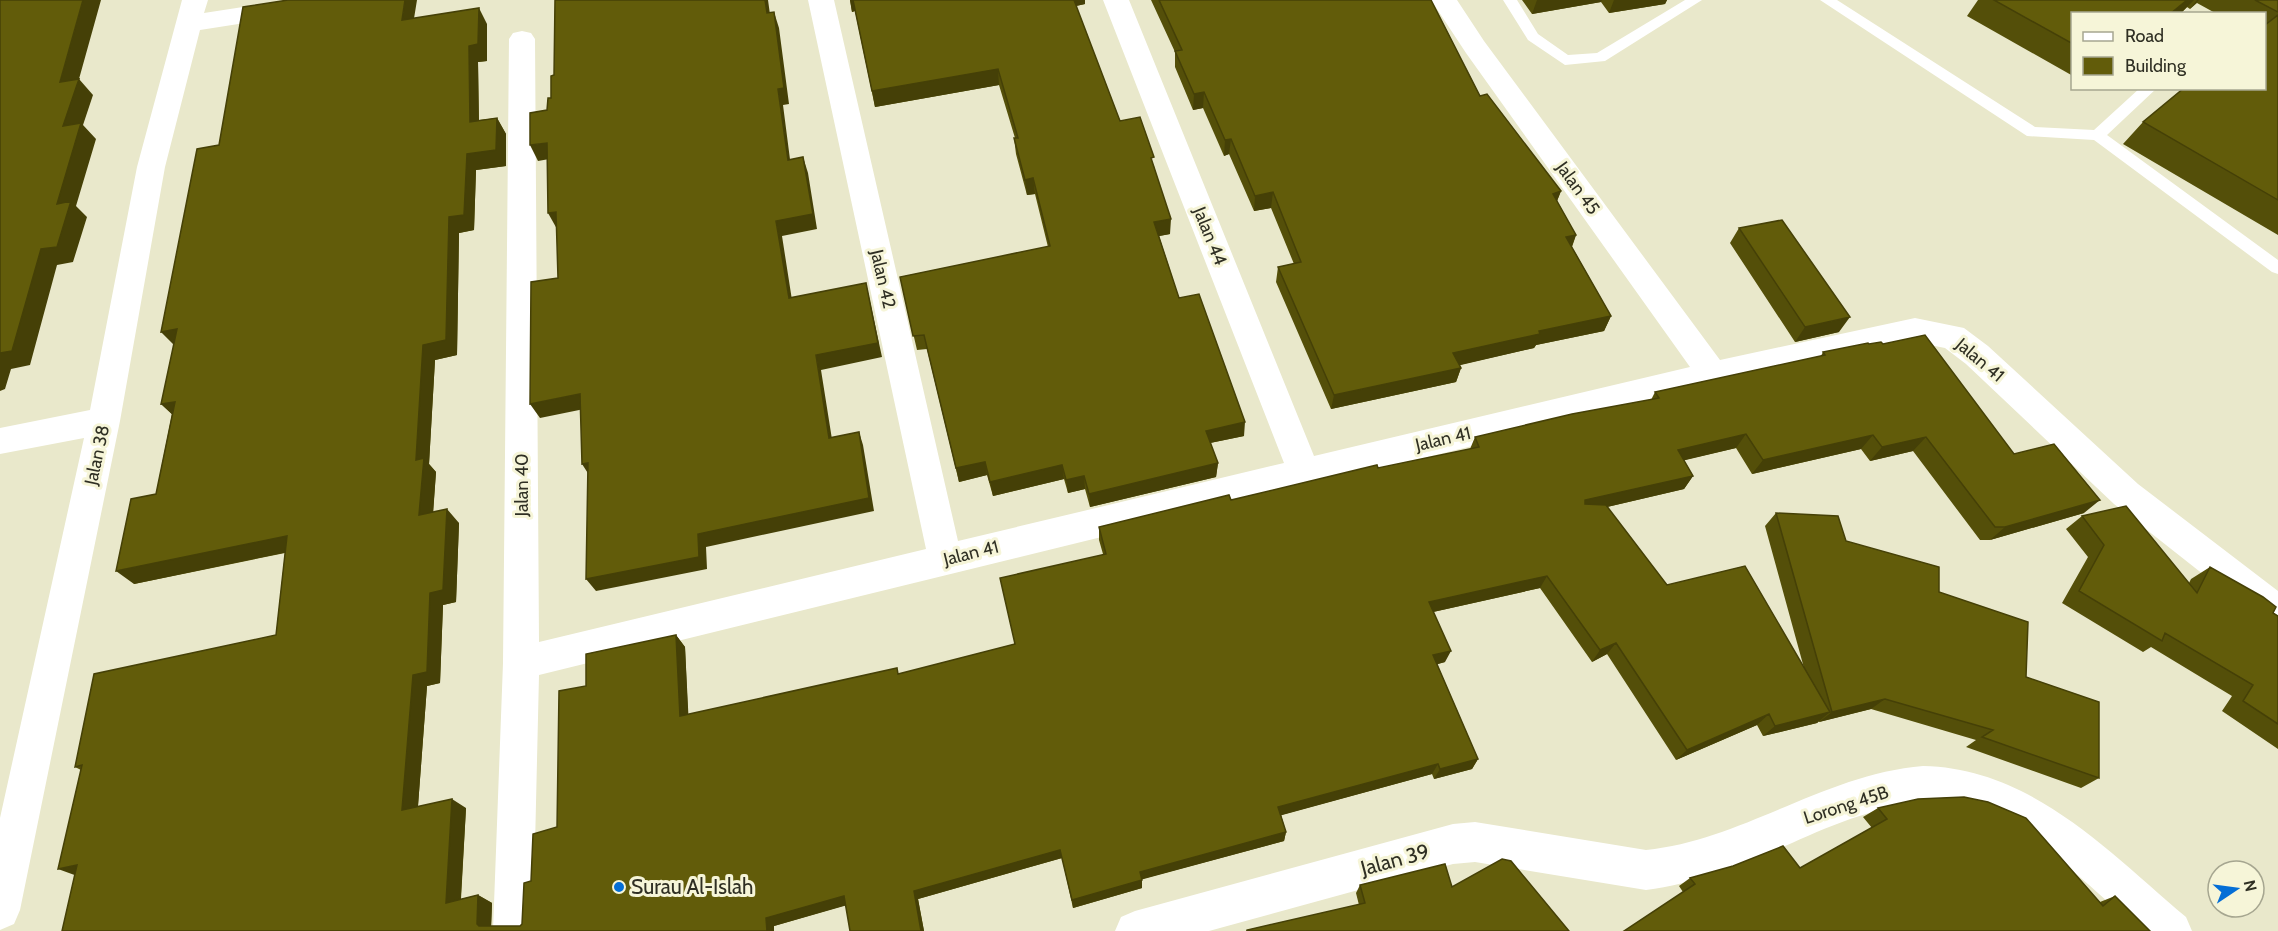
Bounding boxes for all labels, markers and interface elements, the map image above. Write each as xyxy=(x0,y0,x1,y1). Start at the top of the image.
legend xyxy=(2071,12,2266,90)
text: Road xyxy=(2125,25,2164,47)
text: Building xyxy=(2125,55,2187,77)
street label: Jalan 45 xyxy=(1551,156,1605,219)
street label: Jalan 44 xyxy=(1188,203,1232,268)
street label: Jalan 42 xyxy=(865,246,900,311)
street label: Jalan 41 xyxy=(1951,333,2009,387)
street label: Jalan 41 xyxy=(1412,422,1473,456)
street label: Jalan 38 xyxy=(80,423,114,488)
street label: Jalan 40 xyxy=(511,453,533,518)
street label: Jalan 41 xyxy=(940,536,1001,571)
street label: Lorong 45B xyxy=(1801,781,1892,829)
street label: Jalan 39 xyxy=(1357,838,1432,881)
north arrow xyxy=(2206,859,2266,919)
place label: Surau Al-Islah xyxy=(631,874,753,899)
text: N xyxy=(2240,878,2261,893)
marker: Surau Al-Islah xyxy=(612,880,626,894)

